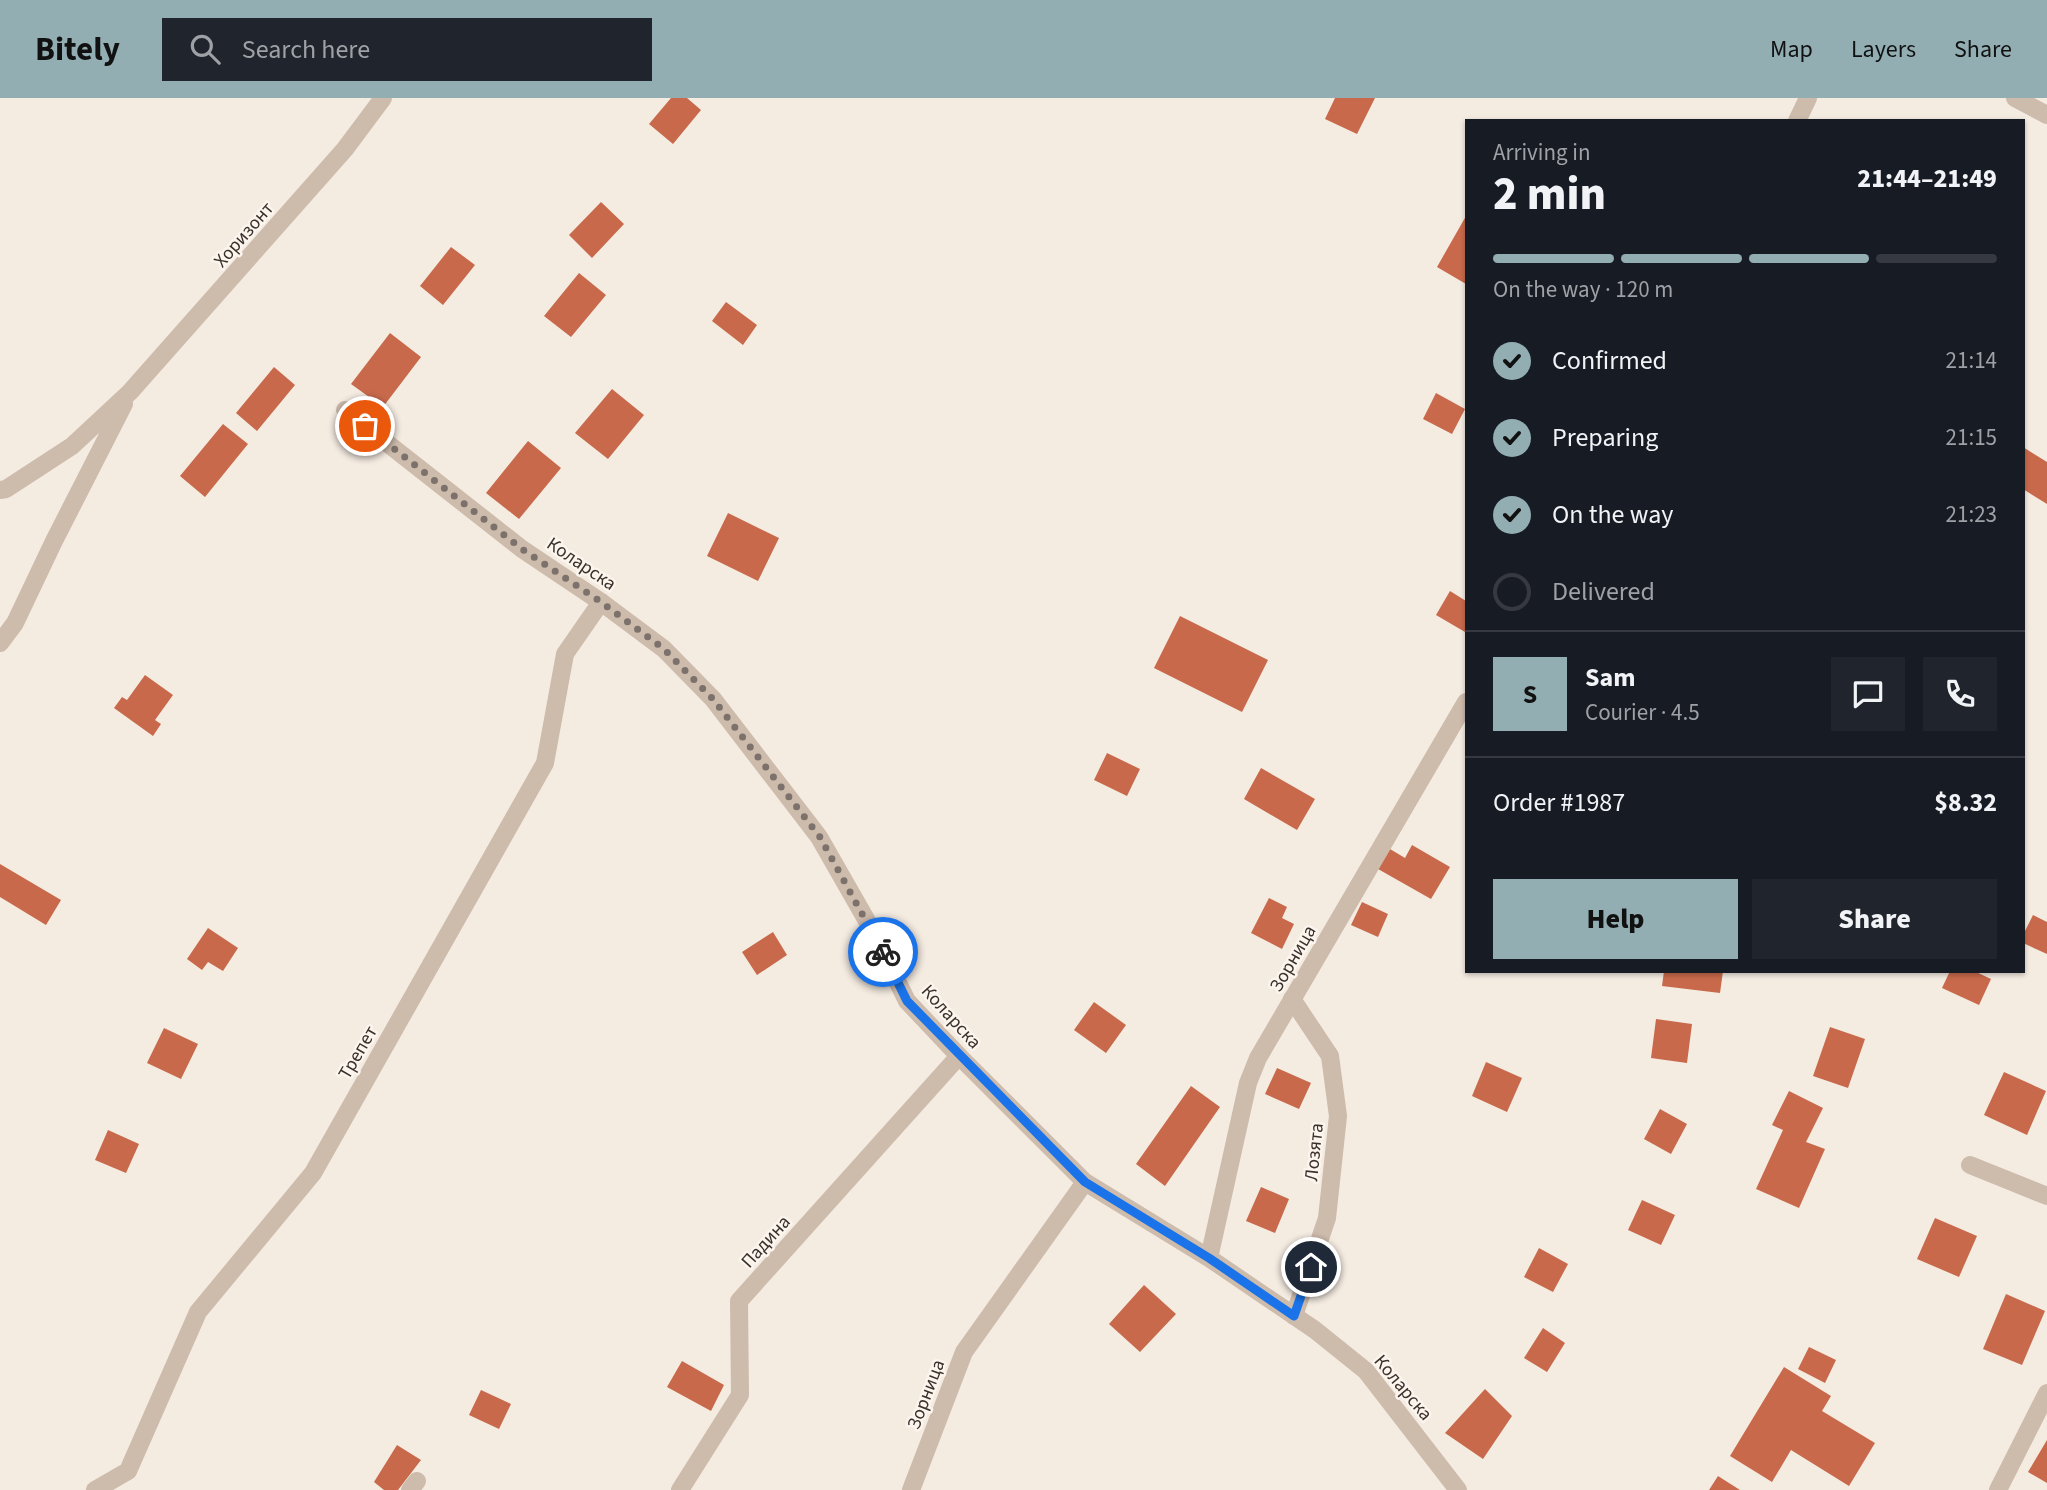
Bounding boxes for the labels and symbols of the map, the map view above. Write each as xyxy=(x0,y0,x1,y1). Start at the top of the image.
street label: Хоризонт xyxy=(208,196,281,274)
pin xyxy=(335,396,395,456)
street label: Коларска xyxy=(541,531,621,597)
courier xyxy=(848,917,918,987)
street label: Зорница xyxy=(1263,920,1323,997)
street label: Коларска xyxy=(914,979,987,1055)
street label: Трепет xyxy=(332,1021,385,1085)
street label: Лозята xyxy=(1298,1122,1331,1183)
street label: Падина xyxy=(735,1210,797,1274)
pin xyxy=(1281,1237,1341,1297)
street label: Коларска xyxy=(1367,1349,1439,1427)
street label: Зорница xyxy=(901,1356,952,1433)

